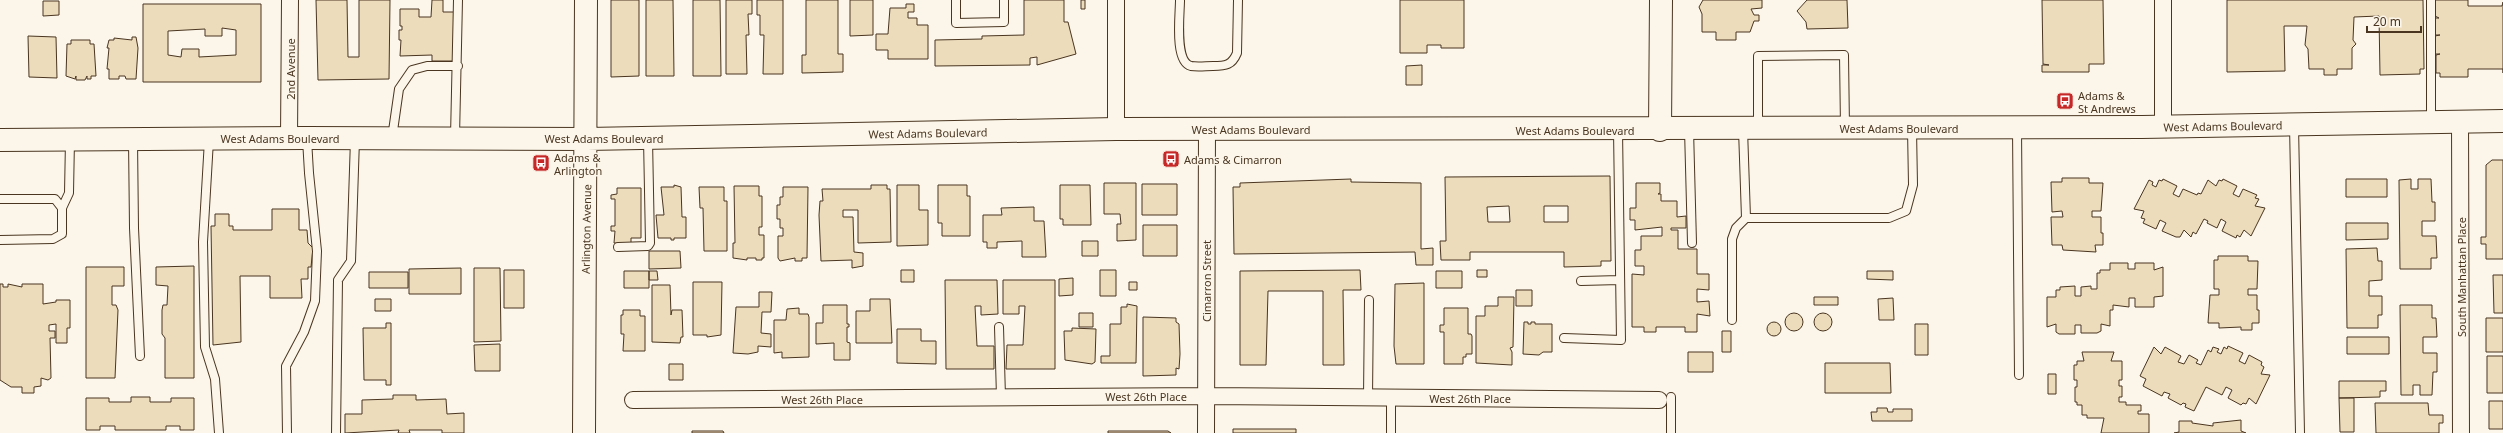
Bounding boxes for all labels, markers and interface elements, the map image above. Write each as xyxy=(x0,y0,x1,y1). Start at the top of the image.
scale bar xyxy=(2367,8,2421,34)
text: 20 m xyxy=(2373,13,2401,30)
street label: 2nd Avenue xyxy=(283,38,298,100)
place label: Adams & St Andrews xyxy=(2078,88,2136,116)
bus stop icon: Adams & St Andrews xyxy=(2055,91,2075,111)
street label: West Adams Boulevard xyxy=(2163,117,2283,135)
street label: West Adams Boulevard xyxy=(1840,121,1958,136)
street label: West Adams Boulevard xyxy=(1192,122,1310,137)
street label: West Adams Boulevard xyxy=(1516,123,1634,138)
street label: West Adams Boulevard xyxy=(868,124,988,142)
street label: West Adams Boulevard xyxy=(221,131,339,146)
street label: West Adams Boulevard xyxy=(545,131,663,146)
bus stop icon: Adams & Cimarron xyxy=(1161,149,1181,169)
place label: Adams & Arlington xyxy=(554,150,602,178)
place label: Adams & Cimarron xyxy=(1184,152,1282,167)
bus stop icon: Adams & Arlington xyxy=(531,153,551,173)
street label: Arlington Avenue xyxy=(578,184,594,274)
street label: South Manhattan Place xyxy=(2454,217,2469,337)
street label: Cimarron Street xyxy=(1199,240,1214,322)
street label: West 26th Place xyxy=(1105,389,1187,404)
street label: West 26th Place xyxy=(1429,391,1511,406)
street label: West 26th Place xyxy=(781,392,863,407)

